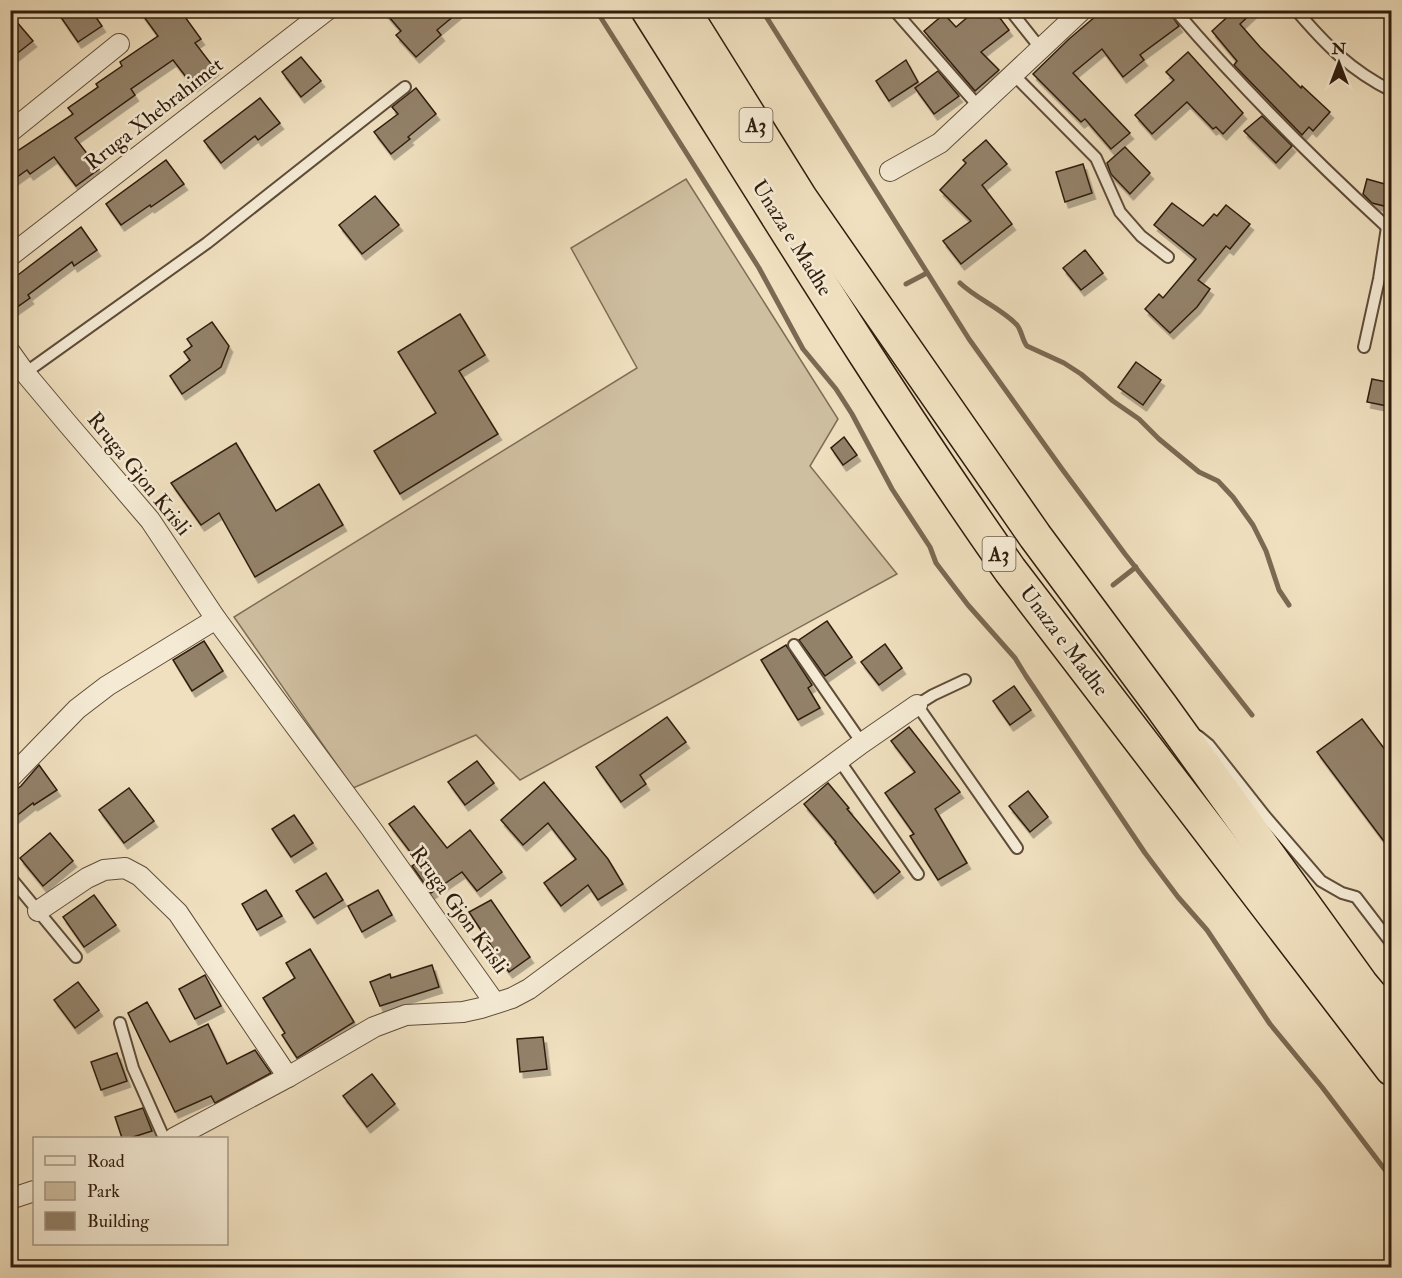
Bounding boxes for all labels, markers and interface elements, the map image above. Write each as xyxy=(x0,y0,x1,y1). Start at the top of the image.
north arrow xyxy=(1309,33,1369,93)
text: N xyxy=(1331,39,1347,59)
street label: Rruga Xhebrahimet xyxy=(79,51,229,176)
road number: A3 xyxy=(740,108,772,142)
street label: Unaza e Madhe xyxy=(746,175,839,301)
street label: Rruga Gjon Krisli xyxy=(81,407,197,542)
road number: A3 xyxy=(982,537,1016,571)
street label: Unaza e Madhe xyxy=(1014,580,1115,702)
street label: Rruga Gjon Krisli xyxy=(404,841,515,979)
legend xyxy=(33,1137,228,1245)
text: Road xyxy=(87,1150,125,1173)
text: Park xyxy=(87,1180,120,1203)
text: Building xyxy=(87,1210,150,1233)

